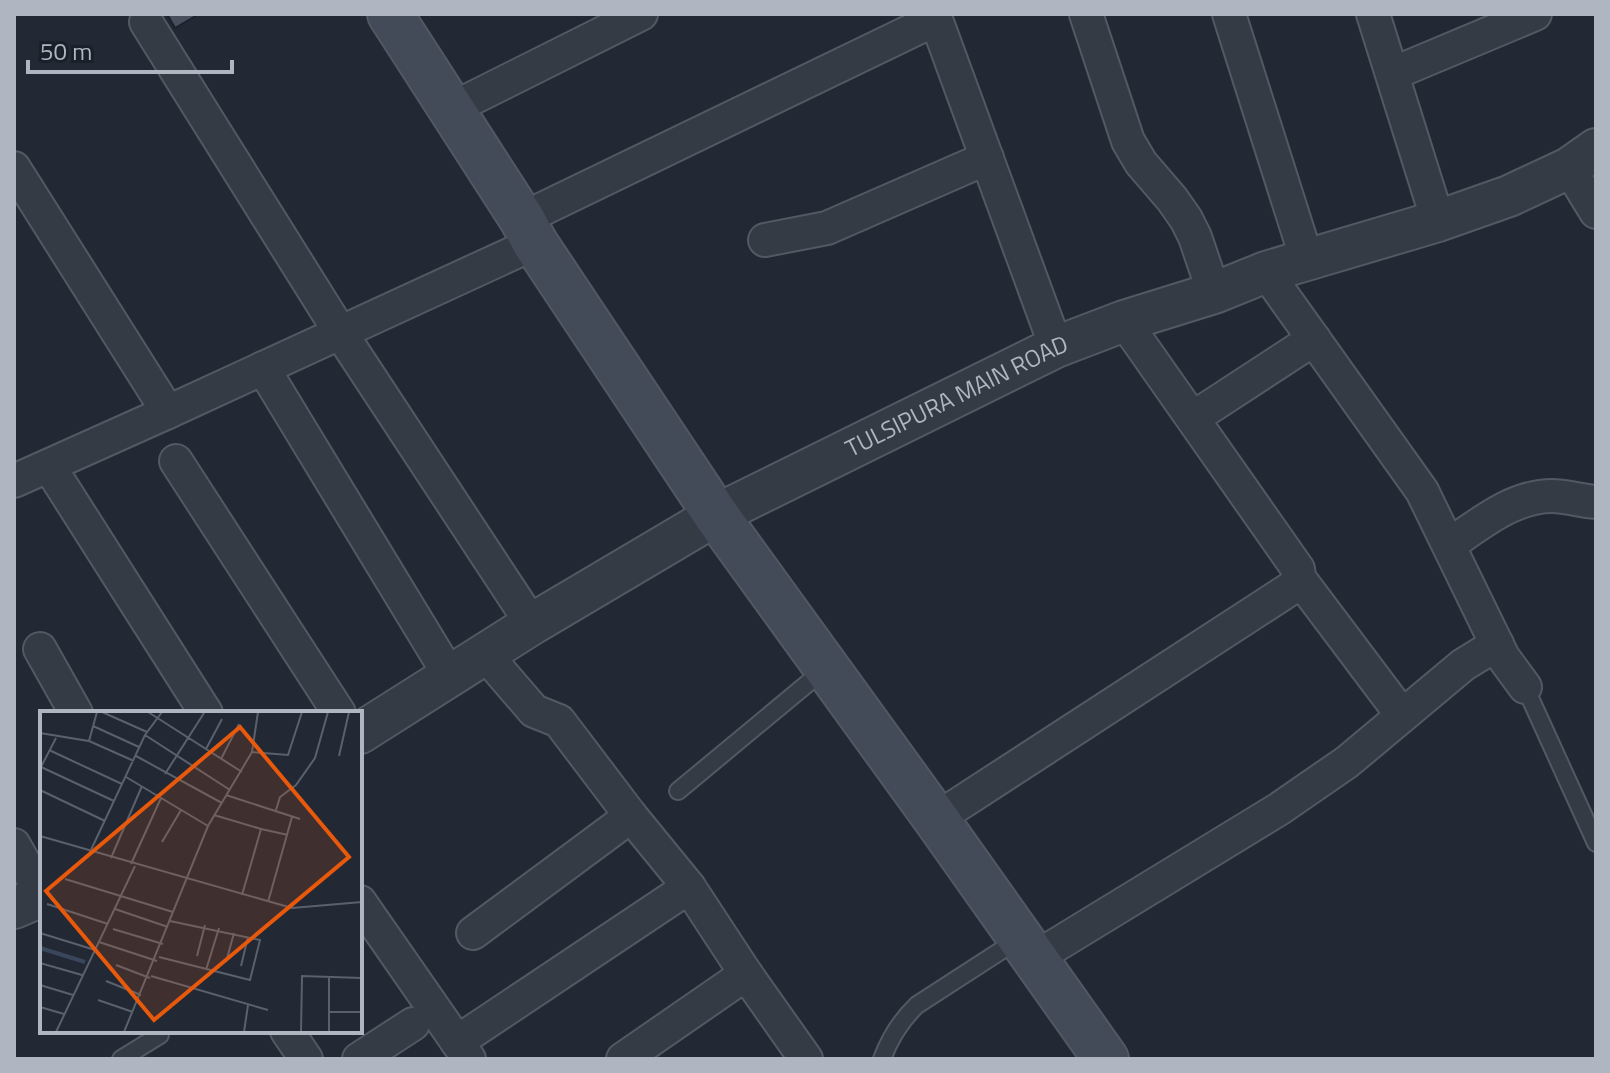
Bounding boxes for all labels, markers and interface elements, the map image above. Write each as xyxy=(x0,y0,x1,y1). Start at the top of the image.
scale bar xyxy=(28,24,232,74)
text: 50 m xyxy=(40,33,92,69)
street label: TULSIPURA MAIN ROAD xyxy=(839,325,1073,465)
inset map xyxy=(40,711,362,1033)

